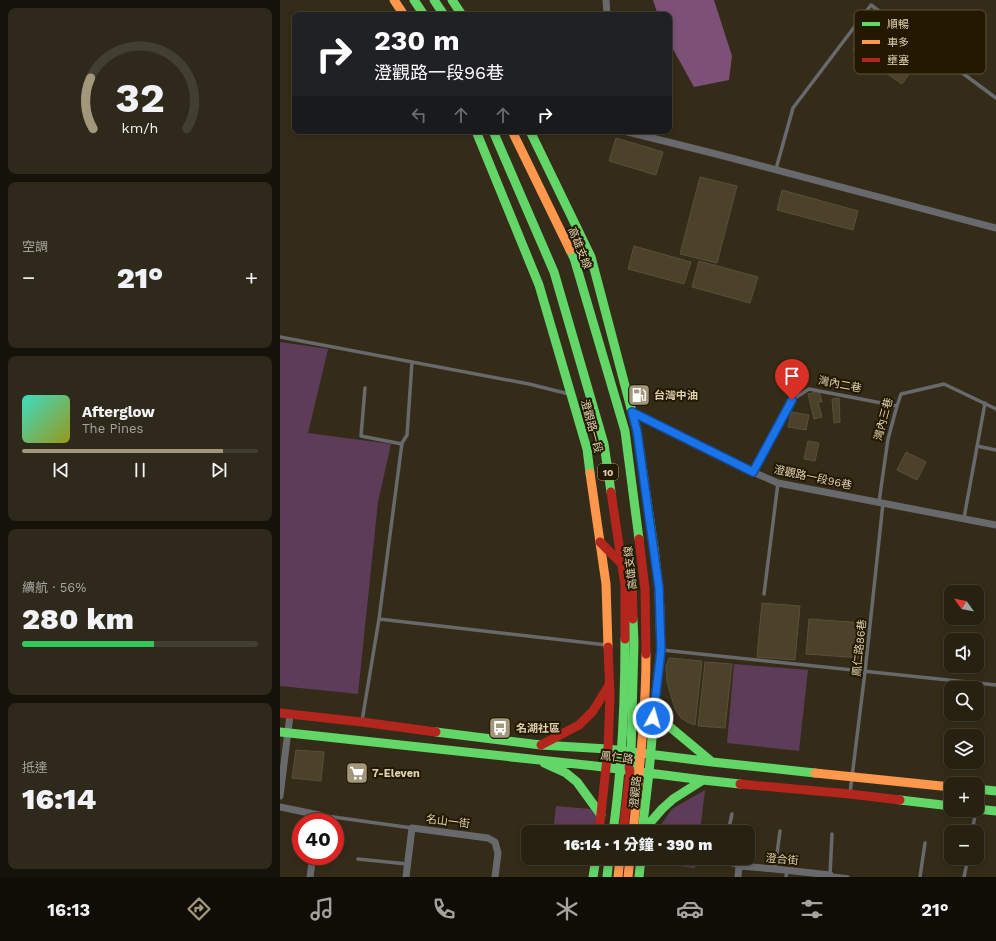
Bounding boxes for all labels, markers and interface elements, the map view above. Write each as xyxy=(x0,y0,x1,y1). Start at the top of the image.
legend xyxy=(854,10,986,74)
text: 順暢 xyxy=(887,18,909,31)
text: 230 m xyxy=(374,24,460,57)
icon: right xyxy=(308,28,360,80)
text: 車多 xyxy=(887,36,909,49)
text: 壅塞 xyxy=(887,54,909,67)
text: 澄觀路一段96巷 xyxy=(374,62,504,83)
text: 32 xyxy=(115,73,165,122)
icon: left xyxy=(408,104,430,126)
icon: ahead xyxy=(450,104,472,126)
icon: ahead xyxy=(492,104,514,126)
icon: right xyxy=(534,104,556,126)
text: km/h xyxy=(122,119,158,135)
street label: 高雄支線 xyxy=(565,225,594,271)
text: 空調 xyxy=(22,239,48,254)
text: 21° xyxy=(117,260,163,295)
text: − xyxy=(22,265,35,290)
text: + xyxy=(245,265,258,290)
pin xyxy=(775,359,809,400)
icon: arrive xyxy=(781,365,803,387)
street label: 灣內二巷 xyxy=(817,374,863,395)
fuel station icon: 台灣中油 xyxy=(626,382,652,408)
place label: 台灣中油 xyxy=(654,389,698,402)
street label: 灣內三巷 xyxy=(872,396,895,442)
street label: 澄觀路一段 xyxy=(578,398,605,454)
text: Afterglow xyxy=(82,403,155,421)
text: The Pines xyxy=(82,421,143,436)
icon: previous xyxy=(50,459,72,481)
icon: pause xyxy=(129,459,151,481)
icon: next xyxy=(208,459,230,481)
street label: 澄觀路一段96巷 xyxy=(773,463,853,492)
road number: 10 xyxy=(598,464,618,480)
street label: 高雄支線 xyxy=(621,545,640,591)
text: 續航 · 56% xyxy=(22,580,86,595)
north arrow xyxy=(944,585,984,625)
map controls xyxy=(944,585,984,865)
text: 280 km xyxy=(22,601,134,636)
street label: 鳳仁路86巷 xyxy=(850,619,869,677)
button: sound xyxy=(944,633,984,673)
button: search xyxy=(944,681,984,721)
position arrow xyxy=(632,697,674,739)
bus stop icon: 名湖社區 xyxy=(487,715,513,741)
place label: 名湖社區 xyxy=(516,722,560,735)
button: layers xyxy=(944,729,984,769)
street label: 鳳仁路 xyxy=(600,749,634,766)
text: 抵達 xyxy=(22,760,48,775)
supermarket icon: 7-Eleven xyxy=(344,760,370,786)
place label: 7-Eleven xyxy=(372,767,420,780)
street label: 澄觀路 xyxy=(627,775,644,809)
button: + xyxy=(944,777,984,817)
text: 16:14 xyxy=(22,781,96,816)
street label: 名山一街 xyxy=(425,812,471,831)
speed limit sign: 40 xyxy=(292,813,344,865)
button: − xyxy=(944,825,984,865)
text: 16:14 · 1 分鐘 · 390 m xyxy=(564,836,712,854)
street label: 澄合街 xyxy=(765,852,799,867)
icon: directions xyxy=(185,895,213,923)
icon: music xyxy=(308,895,336,923)
icon: phone xyxy=(430,895,458,923)
icon: climate xyxy=(553,895,581,923)
icon: car xyxy=(676,895,704,923)
icon: filters xyxy=(798,895,826,923)
text: 16:13 xyxy=(47,899,90,920)
text: 21° xyxy=(921,899,949,920)

